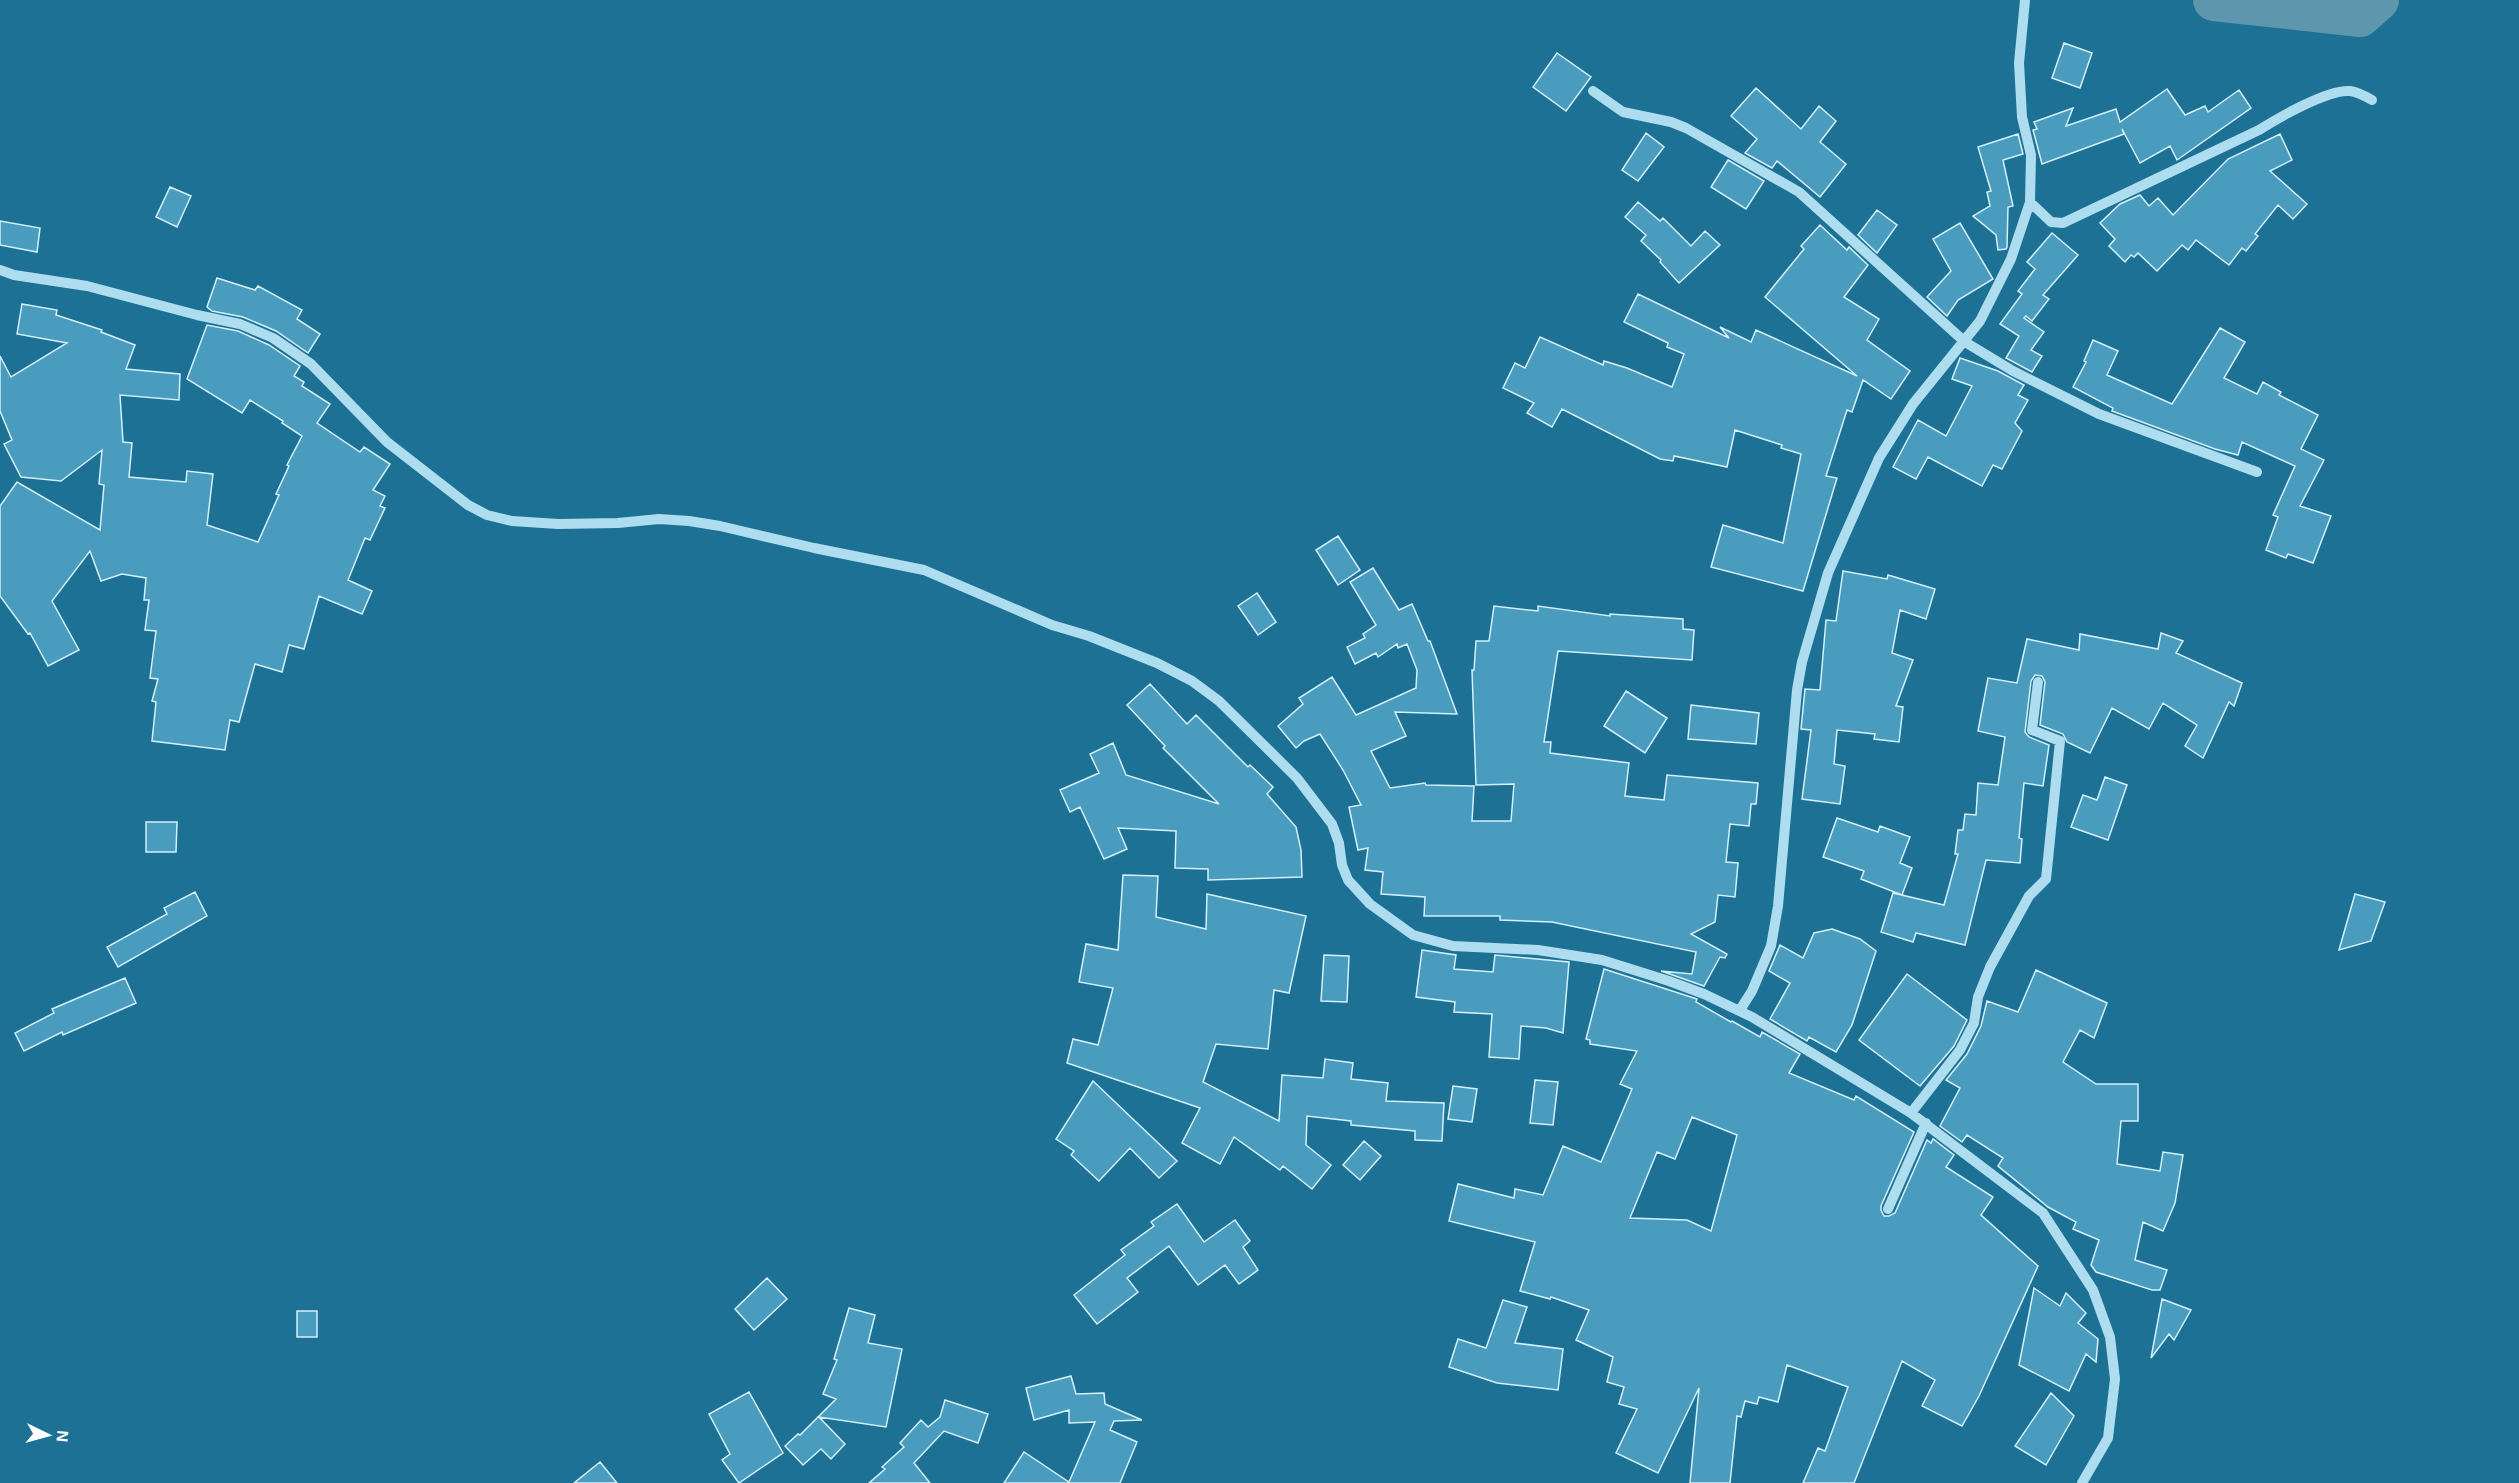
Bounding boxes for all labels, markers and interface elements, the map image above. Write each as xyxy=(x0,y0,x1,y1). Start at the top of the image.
north arrow xyxy=(18,1405,78,1465)
text: N xyxy=(53,1430,71,1443)

